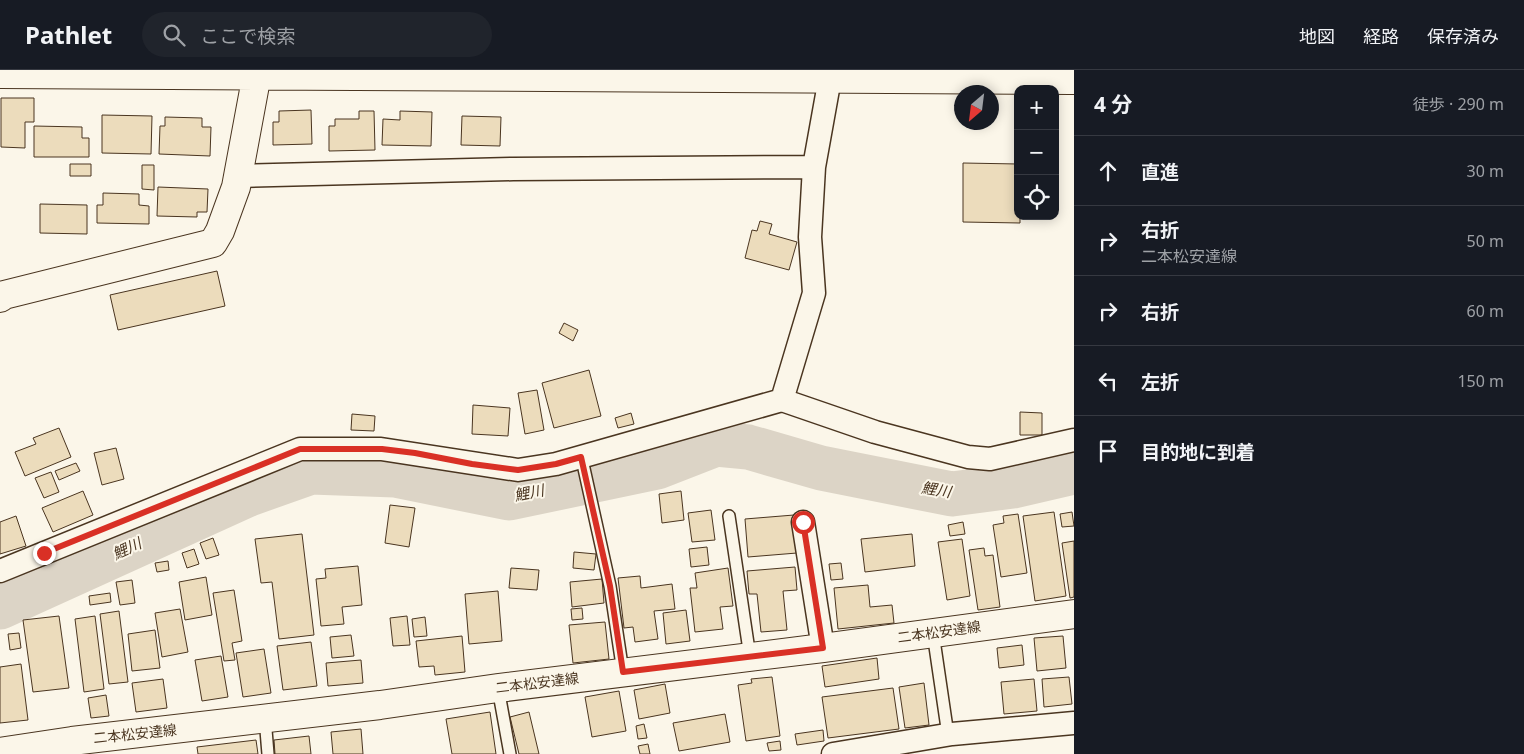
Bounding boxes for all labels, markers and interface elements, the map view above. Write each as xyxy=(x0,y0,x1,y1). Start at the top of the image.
search box xyxy=(142,12,492,57)
text: Pathlet xyxy=(25,18,112,51)
icon: search xyxy=(160,21,188,49)
text: ここで検索 xyxy=(200,23,295,49)
text: 地図 xyxy=(1299,24,1335,48)
text: 経路 xyxy=(1363,24,1399,48)
text: 保存済み xyxy=(1427,24,1499,48)
north arrow xyxy=(954,85,999,130)
map controls xyxy=(1014,85,1059,220)
button: + xyxy=(1014,85,1059,130)
text: 4 分 xyxy=(1094,90,1132,118)
text: 徒歩 · 290 m xyxy=(1413,93,1504,115)
button: − xyxy=(1014,130,1059,175)
icon: ahead xyxy=(1094,157,1122,185)
text: 直進 xyxy=(1141,159,1179,185)
text: 30 m xyxy=(1467,160,1504,182)
button: locate xyxy=(1014,175,1059,220)
text: 右折 xyxy=(1141,217,1179,243)
icon: right xyxy=(1094,227,1122,255)
text: 50 m xyxy=(1467,230,1504,252)
text: 二本松安達線 xyxy=(1141,245,1237,267)
icon: right xyxy=(1094,297,1122,325)
text: 右折 xyxy=(1141,299,1179,325)
text: 60 m xyxy=(1467,300,1504,322)
icon: left xyxy=(1094,367,1122,395)
text: 左折 xyxy=(1141,369,1179,395)
text: 150 m xyxy=(1457,370,1504,392)
icon: arrive xyxy=(1094,437,1122,465)
text: 目的地に到着 xyxy=(1141,439,1255,465)
water label: 鯉川 xyxy=(920,477,955,502)
water label: 鯉川 xyxy=(512,479,547,505)
route start xyxy=(792,511,815,534)
water label: 鯉川 xyxy=(109,532,146,563)
route end xyxy=(33,542,56,565)
street label: 二本松安達線 xyxy=(896,616,982,647)
street label: 二本松安達線 xyxy=(494,668,580,697)
street label: 二本松安達線 xyxy=(92,720,178,747)

